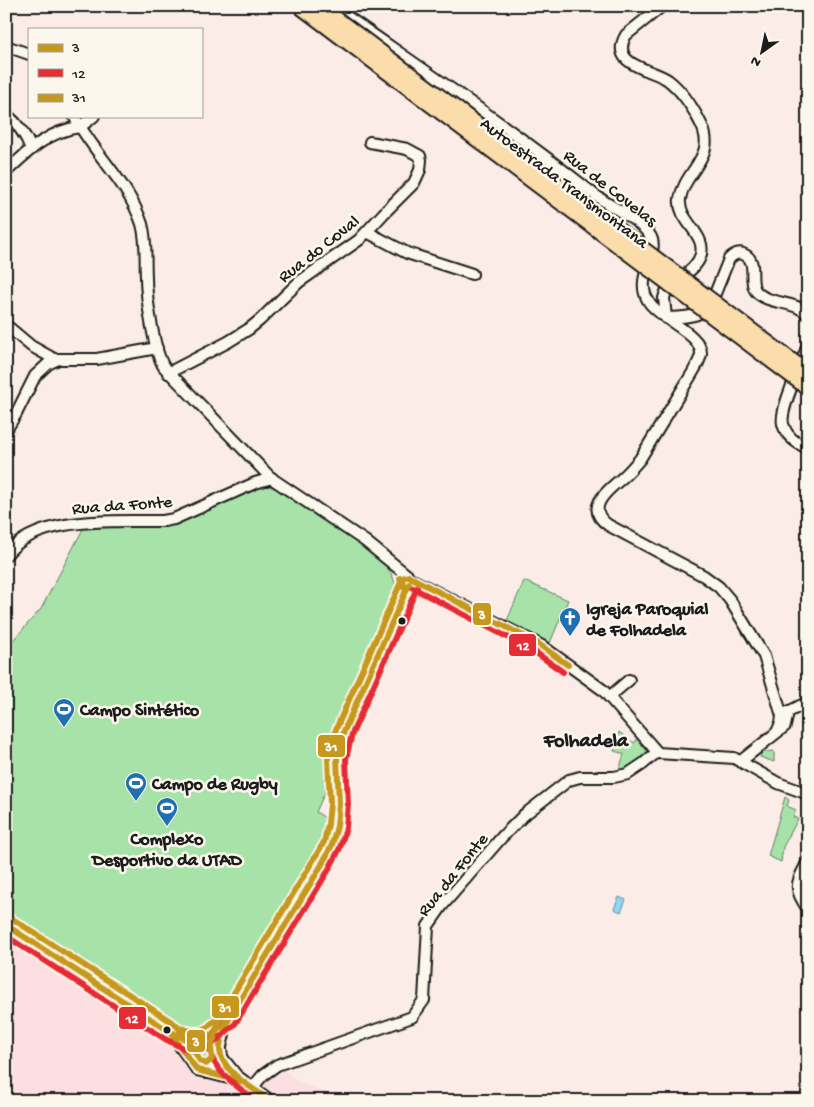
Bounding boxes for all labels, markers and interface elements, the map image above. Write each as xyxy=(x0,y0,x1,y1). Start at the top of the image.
legend xyxy=(28,28,202,118)
north arrow xyxy=(736,28,786,78)
text: 3 xyxy=(71,40,80,58)
text: N xyxy=(748,51,765,70)
text: 12 xyxy=(71,66,85,84)
text: 31 xyxy=(71,90,86,108)
street label: Autoestrada Transmontana xyxy=(475,114,653,255)
street label: Rua de Covelas xyxy=(558,146,662,233)
street label: Rua do Coval xyxy=(275,212,364,288)
street label: Rua da Fonte xyxy=(71,492,174,520)
place label: Igreja Paroquial de Folhadela xyxy=(586,600,708,642)
line badge: 3 xyxy=(472,602,492,626)
church icon: Igreja Paroquial de Folhadela xyxy=(558,606,582,637)
text: 3 xyxy=(477,608,486,625)
unlabelled marker xyxy=(397,616,407,626)
line badge: 12 xyxy=(508,633,537,657)
text: 12 xyxy=(516,639,529,656)
sports icon: Campo Sintético xyxy=(52,697,76,728)
place label: Campo Sintético xyxy=(79,701,200,722)
district label: Folhadela xyxy=(543,731,629,754)
line badge: 31 xyxy=(317,734,346,758)
text: 31 xyxy=(324,740,338,757)
sports icon: Campo de Rugby xyxy=(124,771,148,802)
place label: Campo de Rugby xyxy=(151,775,278,796)
sports icon: Complexo Desportivo da UTAD xyxy=(155,796,179,827)
street label: Rua da Fonte xyxy=(414,829,494,921)
place label: Complexo Desportivo da UTAD xyxy=(90,830,243,872)
line badge: 31 xyxy=(211,995,240,1019)
text: 31 xyxy=(218,1001,232,1018)
line badge: 12 xyxy=(118,1006,147,1030)
text: 12 xyxy=(125,1012,138,1029)
unlabelled marker xyxy=(162,1025,172,1035)
line badge: 3 xyxy=(186,1029,206,1053)
text: 3 xyxy=(191,1035,200,1052)

